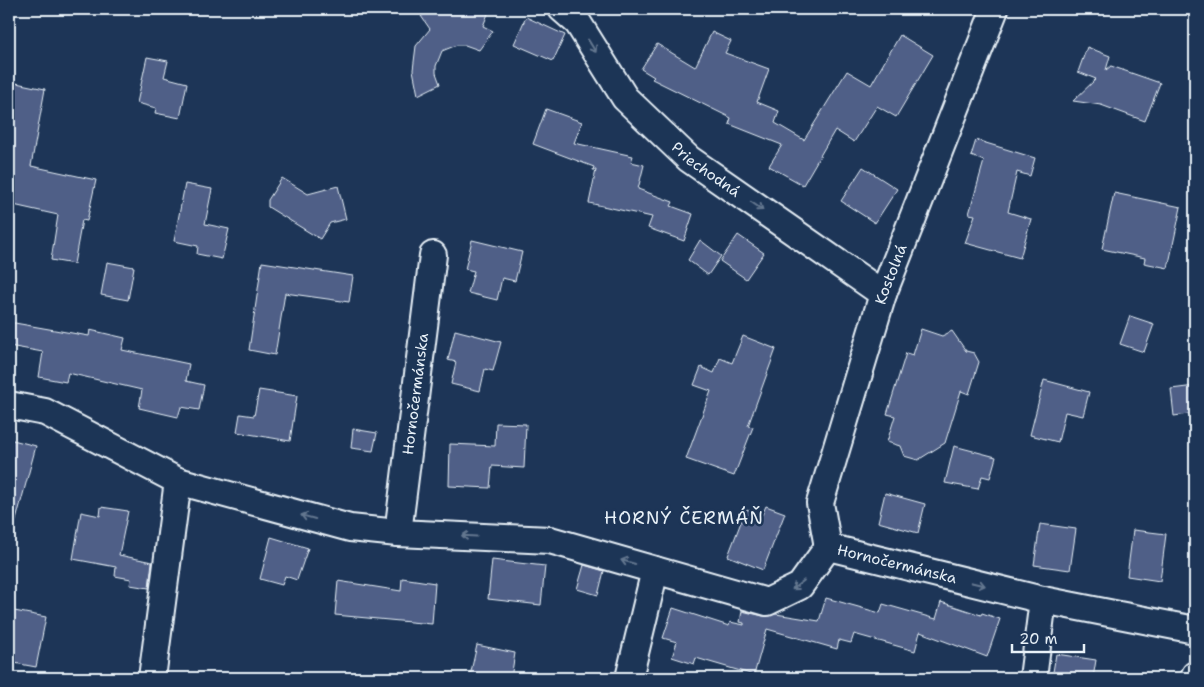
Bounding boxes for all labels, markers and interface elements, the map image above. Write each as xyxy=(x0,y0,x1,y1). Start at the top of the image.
one-way arrow xyxy=(588,38,598,52)
street label: Priechodná xyxy=(667,138,745,202)
one-way arrow xyxy=(750,201,764,211)
street label: Kostolná xyxy=(870,241,912,307)
street label: Hornočermánska xyxy=(398,331,433,456)
district label: HORNÝ ČERMÁŇ xyxy=(604,506,764,530)
one-way arrow xyxy=(301,511,317,521)
one-way arrow xyxy=(461,532,477,541)
street label: Hornočermánska xyxy=(835,540,960,589)
one-way arrow xyxy=(621,557,637,567)
one-way arrow xyxy=(792,579,805,590)
one-way arrow xyxy=(969,580,985,589)
scale bar xyxy=(1012,622,1084,654)
text: 20 m xyxy=(1019,629,1058,649)

